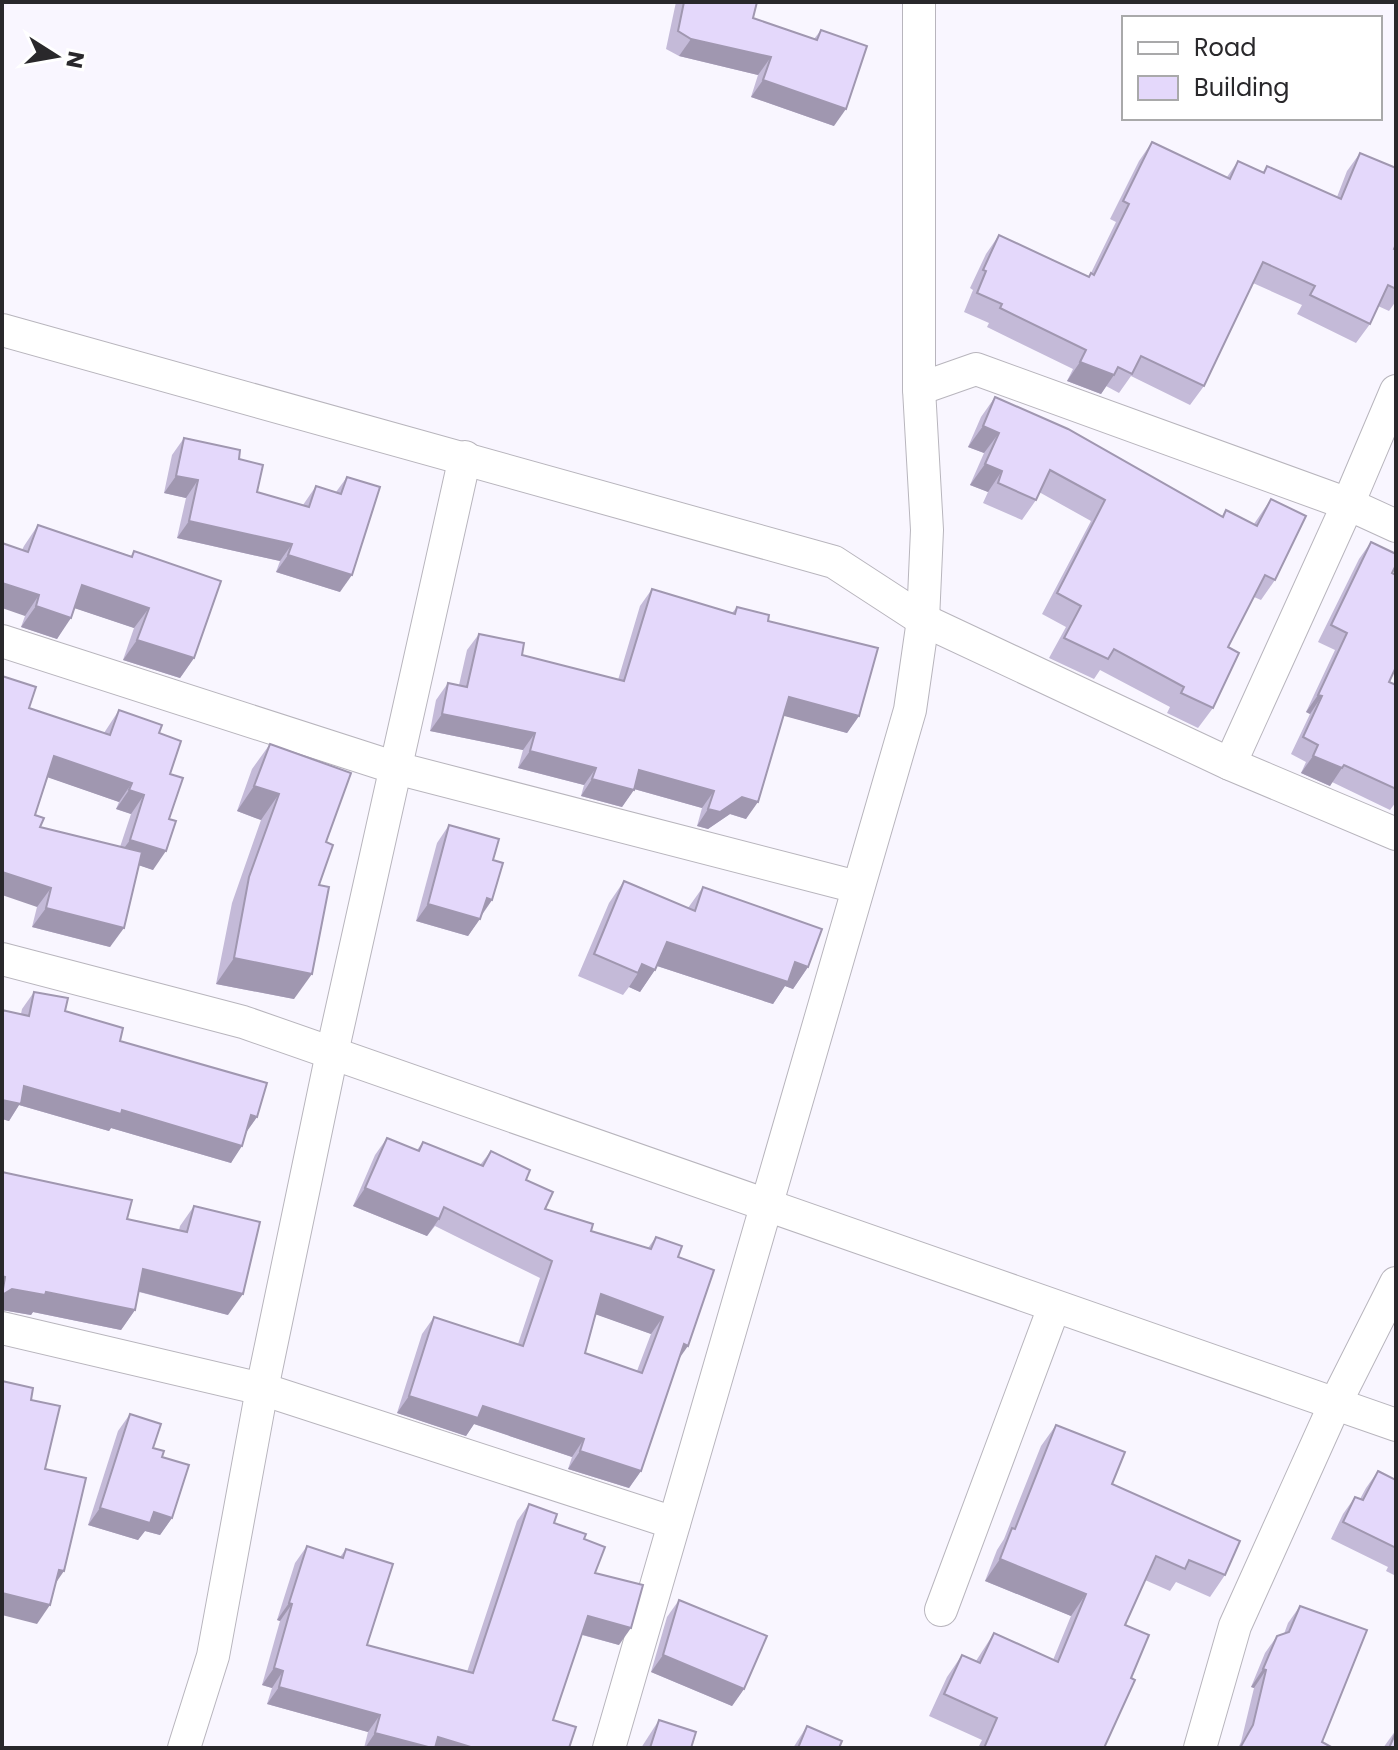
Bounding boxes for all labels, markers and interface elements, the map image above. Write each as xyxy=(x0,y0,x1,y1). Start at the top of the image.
north arrow xyxy=(16,16,96,96)
legend xyxy=(1122,16,1382,120)
text: Road xyxy=(1194,31,1256,64)
text: N xyxy=(58,49,92,71)
text: Building xyxy=(1194,71,1290,104)

